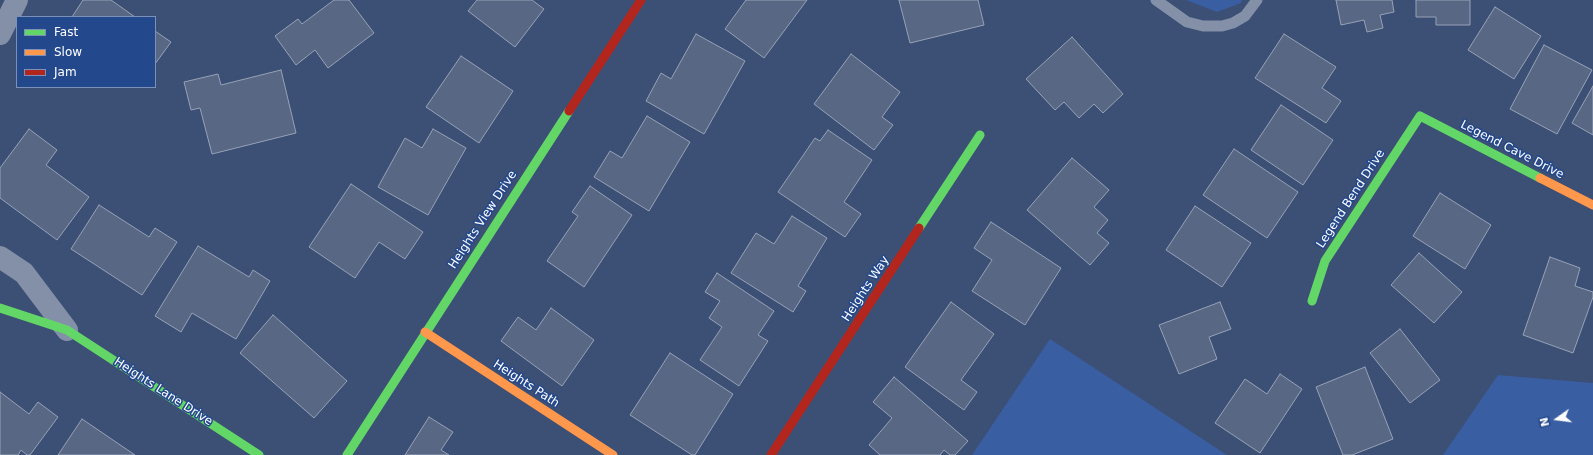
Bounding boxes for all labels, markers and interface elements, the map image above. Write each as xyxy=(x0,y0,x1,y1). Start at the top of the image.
legend xyxy=(16,16,156,88)
text: Fast xyxy=(54,25,78,39)
text: Slow xyxy=(54,45,82,59)
text: Jam xyxy=(54,65,77,79)
street label: Legend Cave Drive xyxy=(1458,118,1566,182)
street label: Legend Bend Drive xyxy=(1314,147,1388,251)
street label: Heights View Drive xyxy=(446,168,520,272)
street label: Heights Way xyxy=(839,254,893,324)
street label: Heights Lane Drive xyxy=(111,355,215,429)
street label: Heights Path xyxy=(490,357,562,411)
north arrow xyxy=(1537,399,1577,439)
text: N xyxy=(1537,416,1552,428)

